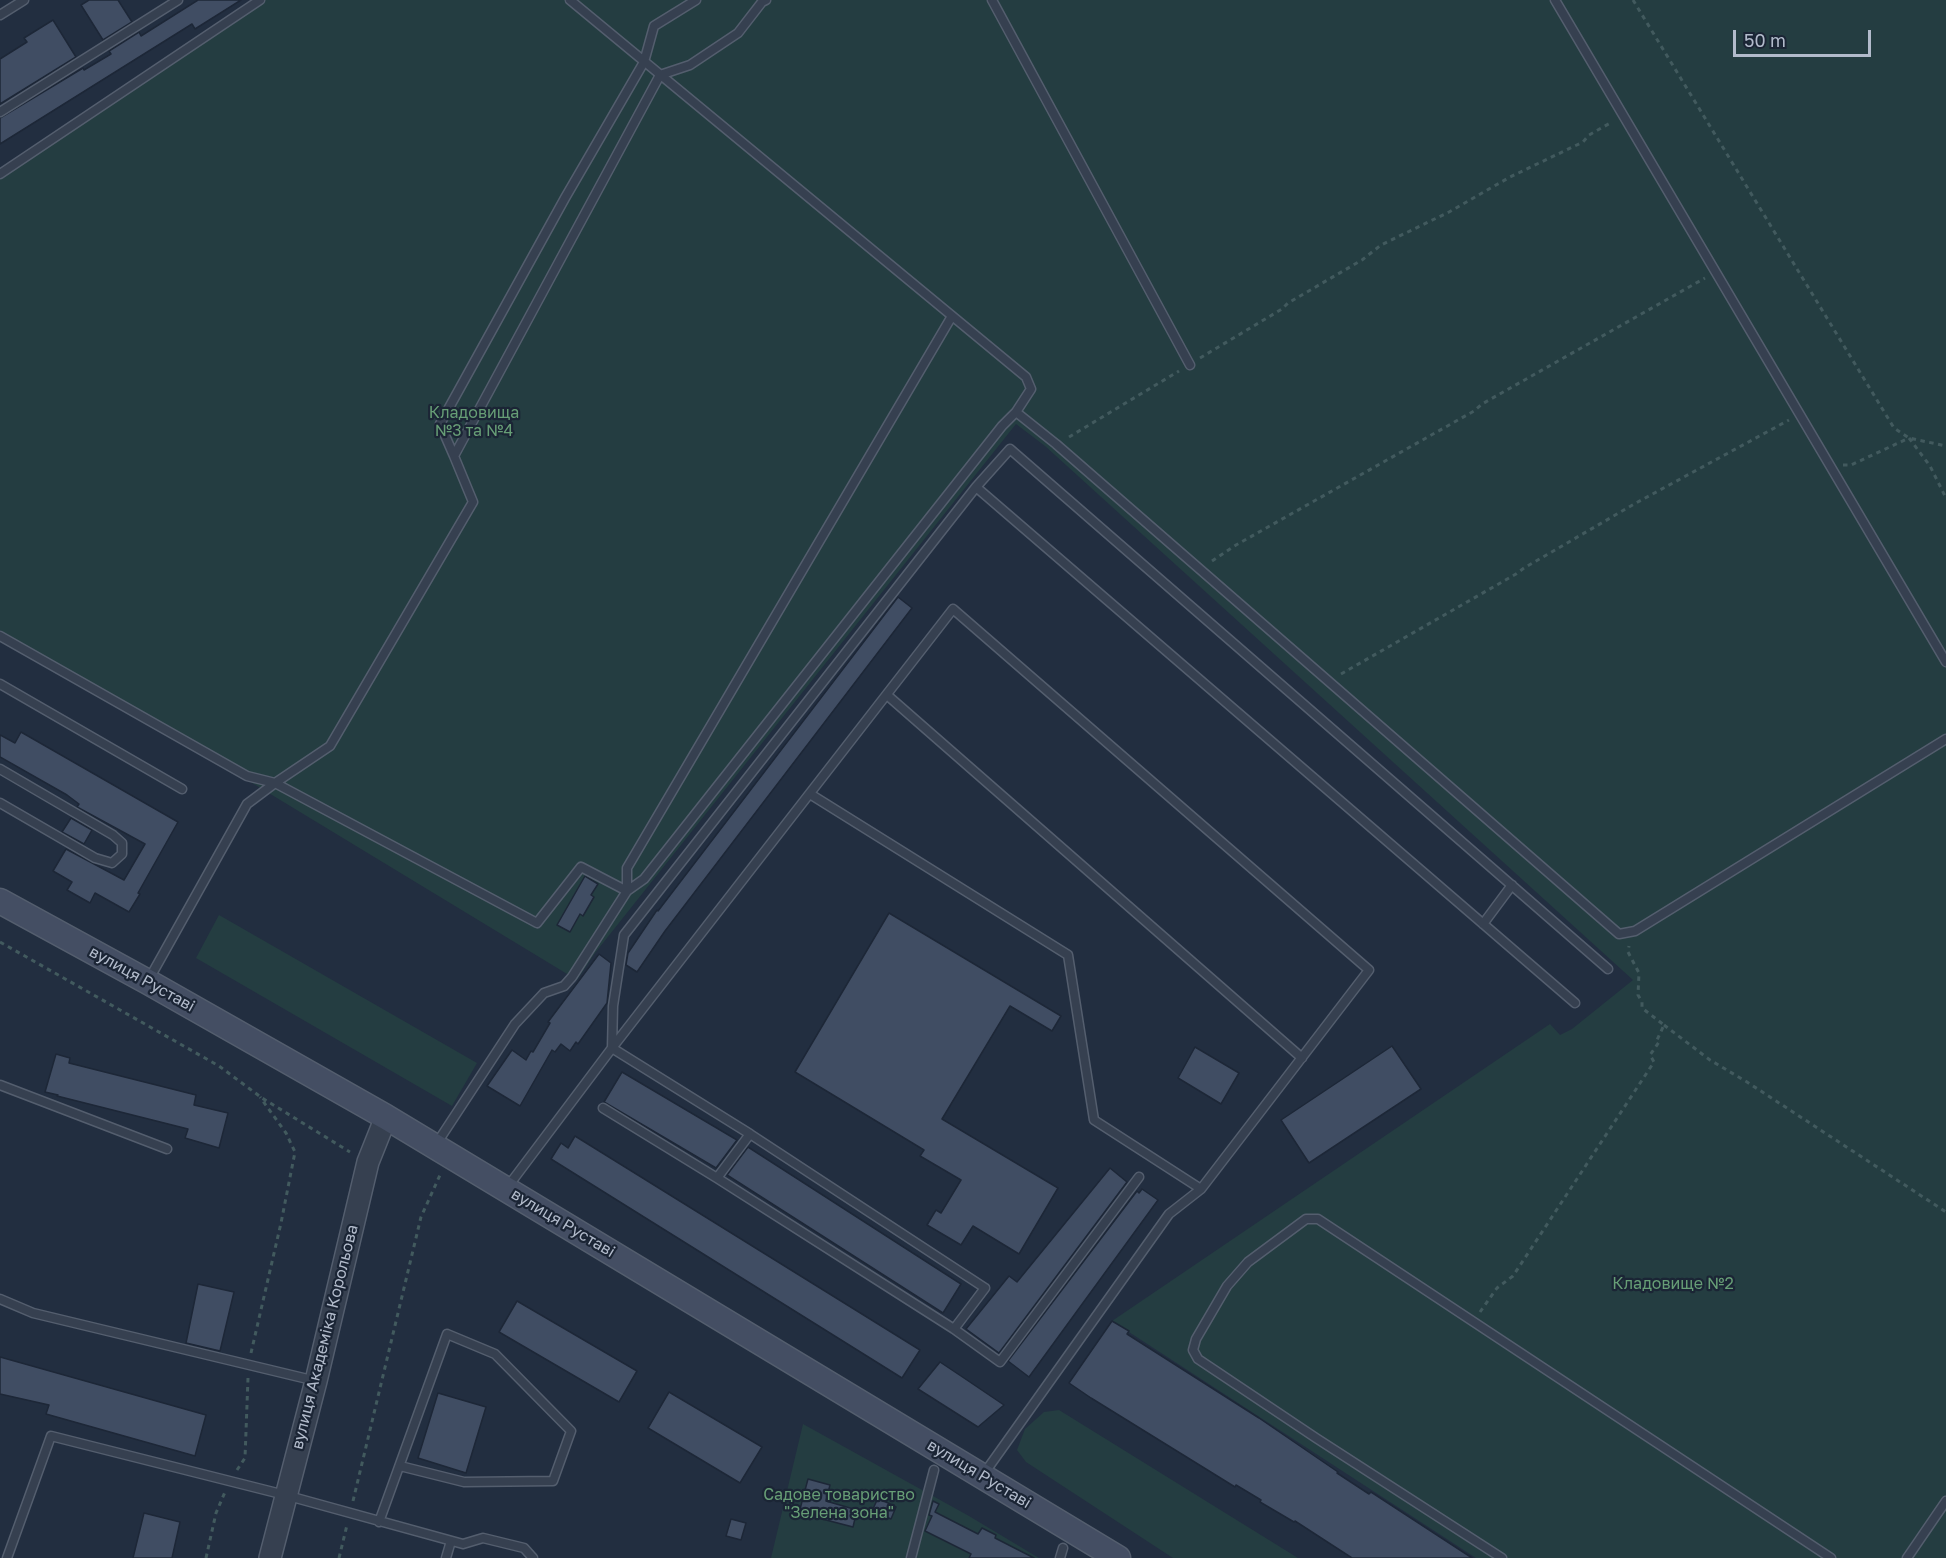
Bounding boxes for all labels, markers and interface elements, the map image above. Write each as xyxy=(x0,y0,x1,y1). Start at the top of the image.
scale bar xyxy=(1736,18,1874,56)
text: 50 m xyxy=(1744,29,1786,51)
park label: Кладовища №3 та №4 xyxy=(429,403,519,441)
street label: вулиця Руставі xyxy=(86,942,198,1016)
street label: вулиця Руставі xyxy=(508,1184,618,1262)
street label: вулиця Академіка Корольова xyxy=(288,1223,362,1451)
park label: Кладовище №2 xyxy=(1612,1274,1734,1294)
street label: вулиця Руставі xyxy=(924,1435,1034,1513)
park label: Садове товариство "Зелена зона" xyxy=(763,1485,915,1523)

